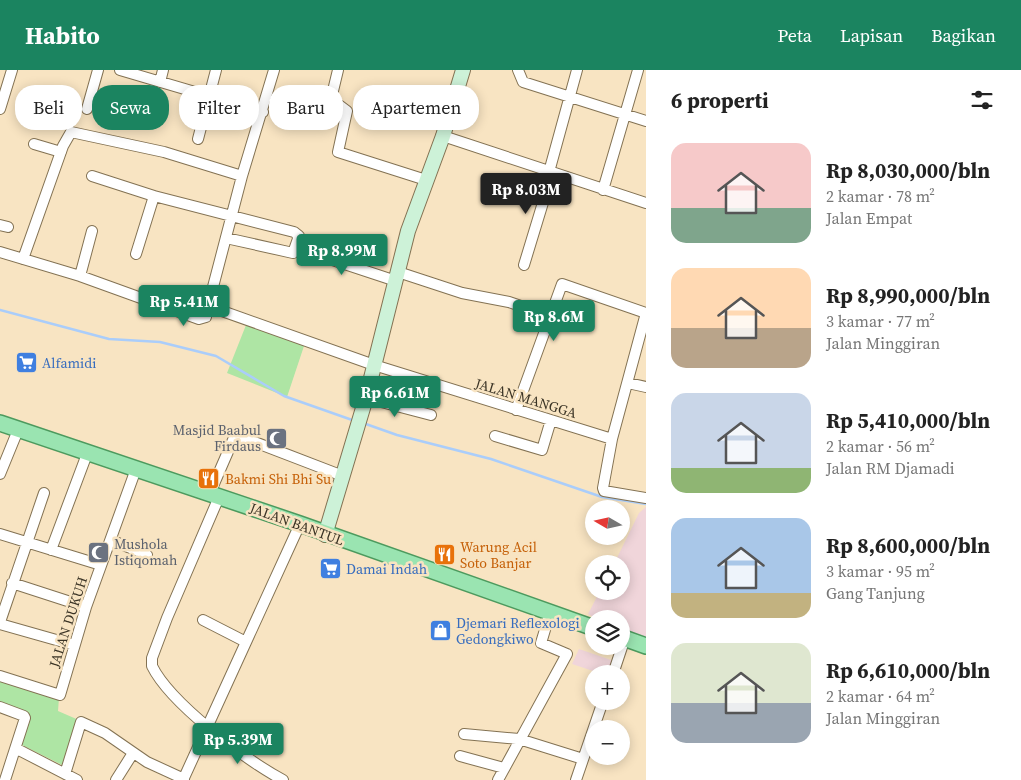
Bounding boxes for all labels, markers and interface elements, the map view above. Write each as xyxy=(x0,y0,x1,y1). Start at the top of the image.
text: Habito xyxy=(25,19,100,52)
text: Peta xyxy=(778,23,812,48)
text: Lapisan xyxy=(840,23,903,48)
text: Bagikan xyxy=(931,23,996,48)
chip: Beli xyxy=(15,85,82,130)
chip: Sewa xyxy=(92,85,169,130)
chip: Filter xyxy=(179,85,259,130)
chip: Baru xyxy=(269,85,343,130)
chip: Apartemen xyxy=(353,85,479,130)
text: 6 properti xyxy=(671,86,769,115)
icon: filters xyxy=(968,86,996,114)
text: Rp 8,030,000/bln xyxy=(826,156,990,185)
icon: home xyxy=(711,163,771,223)
pin: Rp 8.03M xyxy=(474,172,578,215)
text: Rp 8.03M xyxy=(491,178,561,200)
text: 2 kamar · 78 m² xyxy=(826,185,935,207)
text: Jalan Empat xyxy=(826,207,912,229)
pin: Rp 8.99M xyxy=(290,234,394,276)
text: Rp 8.99M xyxy=(307,239,377,261)
text: Rp 8,990,000/bln xyxy=(826,281,990,310)
pin: Rp 5.41M xyxy=(132,284,236,327)
icon: home xyxy=(711,288,771,348)
text: Rp 5.41M xyxy=(149,290,219,312)
pin: Rp 8.6M xyxy=(508,300,600,342)
text: Rp 8.6M xyxy=(524,305,584,327)
text: 3 kamar · 77 m² xyxy=(826,310,935,332)
text: Jalan Minggiran xyxy=(826,332,940,354)
supermarket icon: Alfamidi xyxy=(14,351,38,375)
place label: Alfamidi xyxy=(42,353,96,373)
street label: JALAN MANGGA xyxy=(472,373,580,423)
pin: Rp 6.61M xyxy=(343,376,447,418)
text: Rp 6.61M xyxy=(360,381,430,403)
text: Rp 5,410,000/bln xyxy=(826,406,990,435)
icon: home xyxy=(711,413,771,473)
place label: Masjid Baabul Firdaus xyxy=(173,420,261,456)
mosque icon: Masjid Baabul Firdaus xyxy=(265,426,289,450)
text: 2 kamar · 56 m² xyxy=(826,435,935,457)
text: Jalan RM Djamadi xyxy=(826,457,955,479)
restaurant icon: Bakmi Shi Bhi Su xyxy=(197,467,221,491)
place label: Bakmi Shi Bhi Su xyxy=(225,469,331,489)
street label: JALAN BANTUL xyxy=(246,497,347,550)
north arrow xyxy=(585,500,630,545)
map controls xyxy=(585,500,630,765)
text: Rp 8,600,000/bln xyxy=(826,531,990,560)
place label: Mushola Istiqomah xyxy=(114,534,177,570)
place label: Warung Acil Soto Banjar xyxy=(460,537,537,573)
icon: home xyxy=(711,538,771,598)
mosque icon: Mushola Istiqomah xyxy=(86,540,110,564)
restaurant icon: Warung Acil Soto Banjar xyxy=(432,543,456,567)
button: locate xyxy=(585,555,630,600)
supermarket icon: Damai Indah xyxy=(318,557,342,581)
place label: Damai Indah xyxy=(346,559,427,579)
text: 3 kamar · 95 m² xyxy=(826,560,935,582)
street label: JALAN DUKUH xyxy=(44,574,92,671)
text: Gang Tanjung xyxy=(826,582,925,604)
button: layers xyxy=(585,610,630,655)
place label: Djemari Reflexologi Gedongkiwo xyxy=(456,613,580,649)
shop icon: Djemari Reflexologi Gedongkiwo xyxy=(428,619,452,643)
text: Rp 6,610,000/bln xyxy=(826,656,990,685)
icon: home xyxy=(711,663,771,723)
button: + xyxy=(585,665,630,710)
text: 2 kamar · 64 m² xyxy=(826,685,935,707)
text: Jalan Minggiran xyxy=(826,707,940,729)
button: − xyxy=(585,720,630,765)
pin: Rp 5.39M xyxy=(186,722,290,765)
text: Rp 5.39M xyxy=(203,728,273,750)

